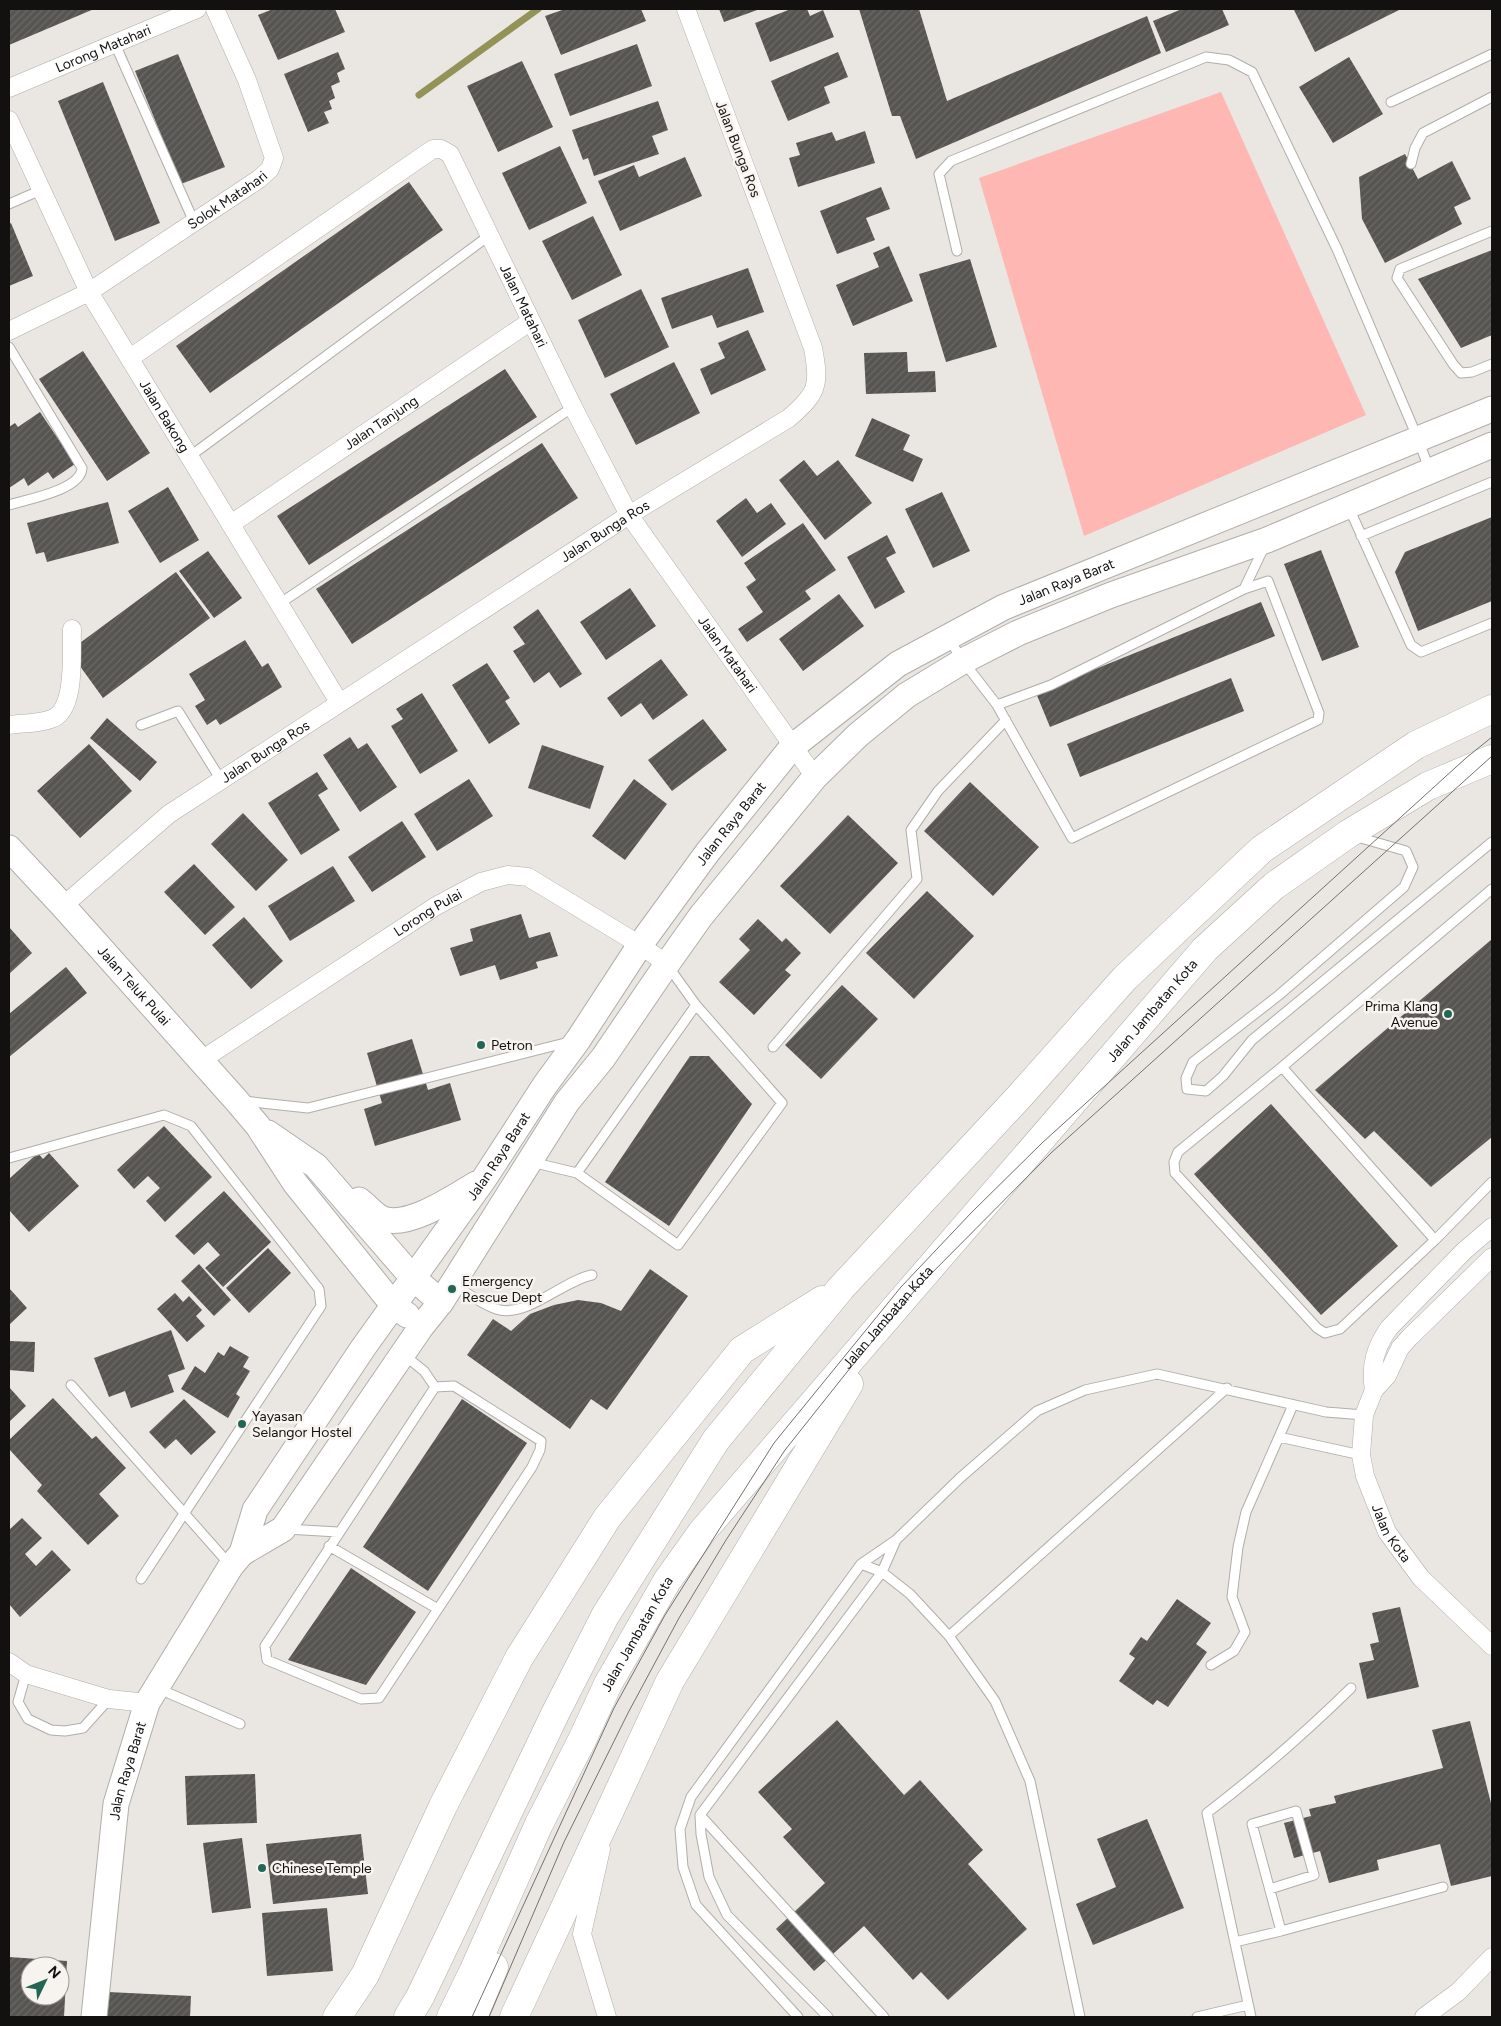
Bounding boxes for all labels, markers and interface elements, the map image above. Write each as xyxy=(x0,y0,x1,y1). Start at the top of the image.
street label: Lorong Matahari xyxy=(53,21,153,76)
street label: Jalan Bunga Ros xyxy=(712,98,764,200)
street label: Solok Matahari xyxy=(184,167,271,233)
street label: Jalan Matahari xyxy=(496,261,551,350)
street label: Jalan Bakong xyxy=(136,376,193,456)
street label: Jalan Tanjung xyxy=(341,392,421,454)
street label: Jalan Bunga Ros xyxy=(557,496,652,566)
street label: Jalan Raya Barat xyxy=(1015,555,1117,609)
street label: Jalan Matahari xyxy=(695,612,761,696)
street label: Jalan Bunga Ros xyxy=(218,717,313,787)
street label: Jalan Raya Barat xyxy=(692,778,769,869)
street label: Lorong Pulai xyxy=(390,885,465,940)
street label: Jalan Teluk Pulai xyxy=(94,942,174,1029)
street label: Jalan Jambatan Kota xyxy=(1103,956,1201,1065)
place label: Prima Klang Avenue xyxy=(1365,998,1438,1031)
marker: Prima Klang Avenue xyxy=(1442,1008,1454,1020)
place label: Petron xyxy=(491,1037,533,1054)
marker: Petron xyxy=(475,1039,487,1051)
street label: Jalan Raya Barat xyxy=(463,1109,534,1204)
street label: Jalan Jambatan Kota xyxy=(838,1262,936,1372)
place label: Emergency Rescue Dept xyxy=(462,1273,542,1306)
marker: Emergency Rescue Dept xyxy=(446,1283,458,1295)
place label: Yayasan Selangor Hostel xyxy=(252,1408,352,1441)
marker: Yayasan Selangor Hostel xyxy=(236,1418,248,1430)
street label: Jalan Kota xyxy=(1368,1502,1415,1566)
street label: Jalan Jambatan Kota xyxy=(597,1573,676,1694)
street label: Jalan Raya Barat xyxy=(106,1719,149,1821)
place label: Chinese Temple xyxy=(272,1860,372,1877)
marker: Chinese Temple xyxy=(256,1862,268,1874)
north arrow xyxy=(20,1956,70,2006)
text: N xyxy=(44,1963,64,1982)

